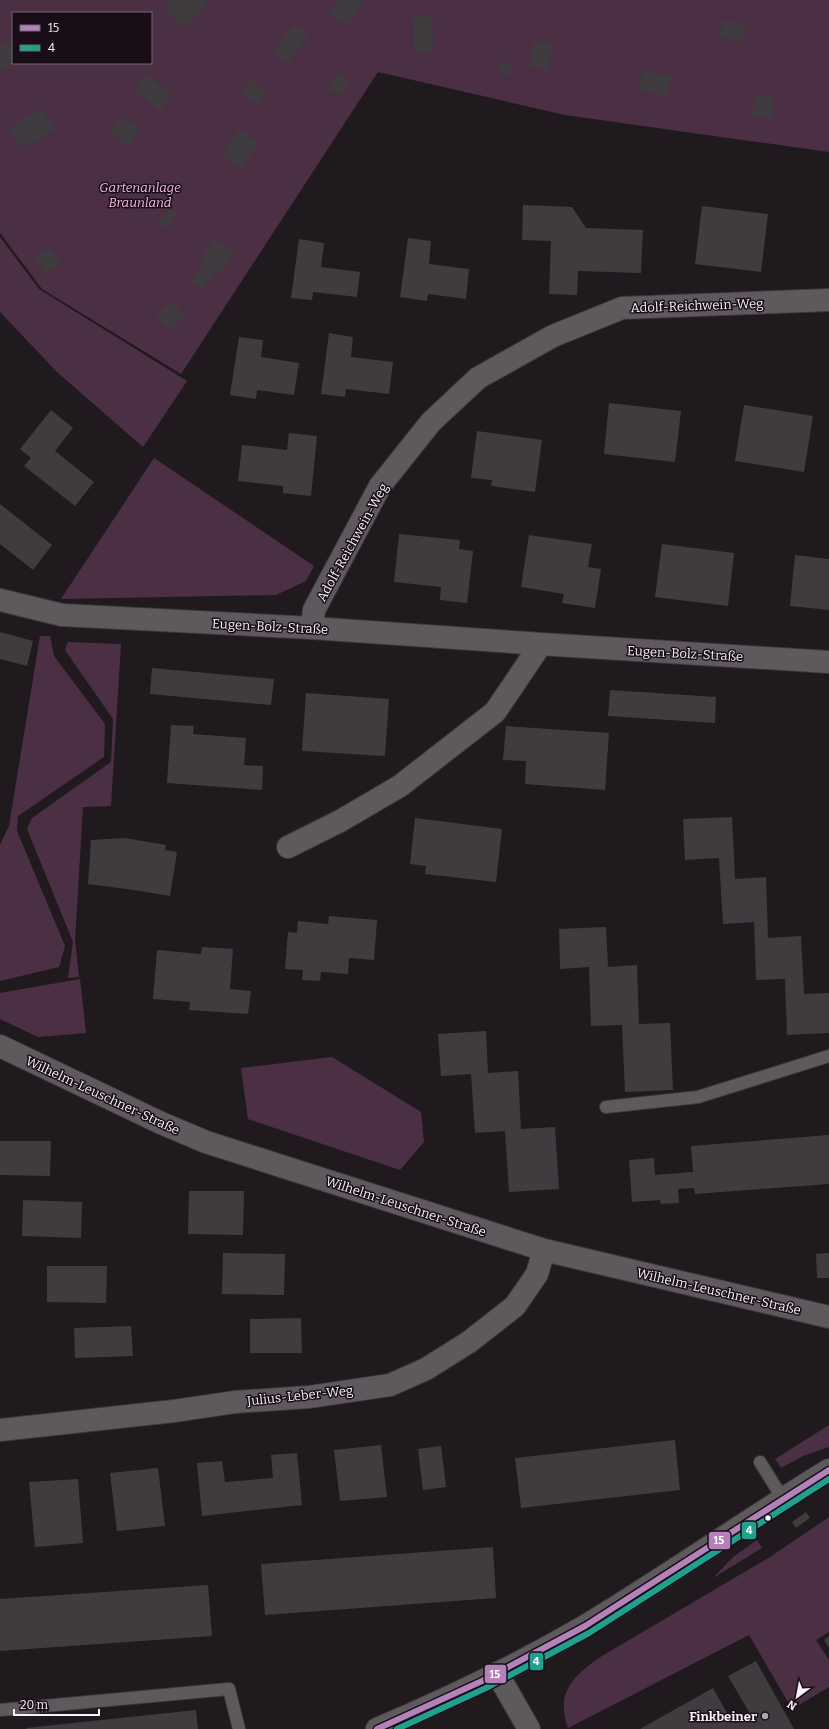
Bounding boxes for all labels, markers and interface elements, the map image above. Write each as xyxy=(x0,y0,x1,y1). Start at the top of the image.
legend xyxy=(12,12,152,64)
text: 15 xyxy=(48,21,59,35)
text: 4 xyxy=(48,41,55,55)
park label: Gartenanlage Braunland xyxy=(99,180,181,210)
street label: Adolf-Reichwein-Weg xyxy=(630,296,764,315)
street label: Adolf-Reichwein-Weg xyxy=(314,481,391,604)
street label: Eugen-Bolz-Straße xyxy=(212,616,328,637)
street label: Eugen-Bolz-Straße xyxy=(627,643,743,664)
street label: Wilhelm-Leuschner-Straße xyxy=(24,1053,182,1138)
street label: Wilhelm-Leuschner-Straße xyxy=(324,1173,488,1240)
street label: Wilhelm-Leuschner-Straße xyxy=(635,1265,802,1318)
street label: Julius-Leber-Weg xyxy=(245,1382,354,1409)
unlabelled marker xyxy=(763,1513,773,1523)
line badge: 4 xyxy=(741,1521,757,1540)
text: 4 xyxy=(746,1524,753,1537)
line badge: 15 xyxy=(708,1531,731,1550)
text: 15 xyxy=(714,1534,724,1547)
line badge: 4 xyxy=(529,1652,544,1671)
text: 4 xyxy=(533,1655,540,1668)
line badge: 15 xyxy=(484,1664,507,1684)
text: 15 xyxy=(490,1668,500,1681)
north arrow xyxy=(777,1677,817,1717)
scale bar xyxy=(14,1691,99,1717)
text: N xyxy=(784,1697,799,1713)
text: 20 m xyxy=(20,1698,49,1712)
place label: Finkbeiner xyxy=(689,1709,757,1724)
marker: Finkbeiner xyxy=(760,1711,770,1721)

